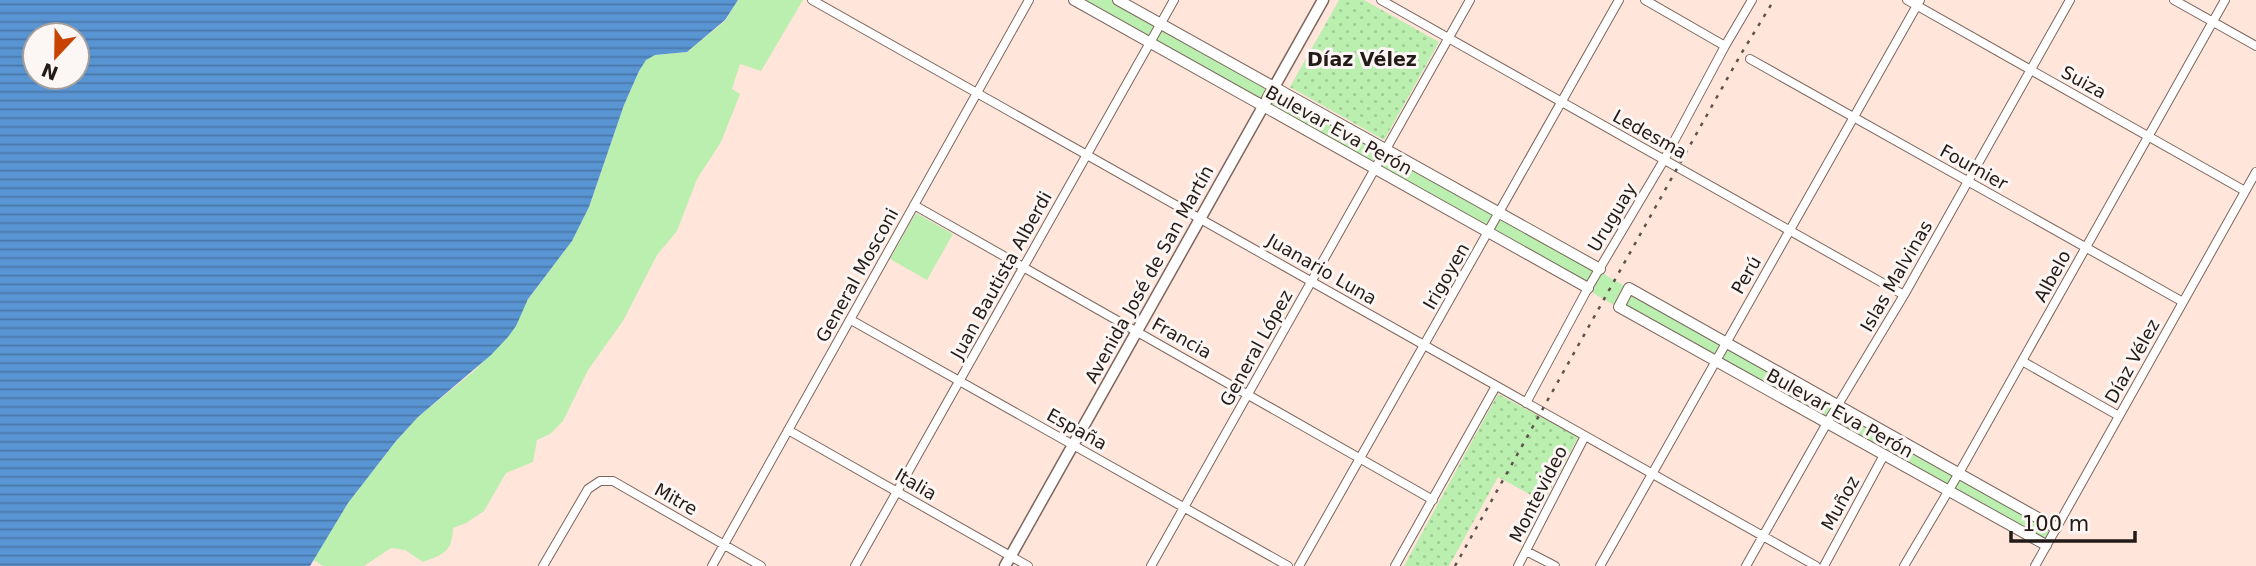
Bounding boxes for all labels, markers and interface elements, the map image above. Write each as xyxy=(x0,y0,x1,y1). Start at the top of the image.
north arrow xyxy=(21,21,91,91)
district label: Díaz Vélez xyxy=(1307,48,1417,70)
text: N xyxy=(38,59,61,85)
street label: Suiza xyxy=(2058,61,2110,103)
street label: Bulevar Eva Perón xyxy=(1262,81,1416,179)
street label: Ledesma xyxy=(1609,105,1691,163)
street label: Fournier xyxy=(1937,140,2012,194)
street label: Avenida José de San Martín xyxy=(1080,162,1218,386)
street label: Uruguay xyxy=(1583,179,1641,255)
street label: Juan Bautista Alberdi xyxy=(946,188,1056,363)
street label: General Mosconi xyxy=(811,204,903,346)
street label: Islas Malvinas xyxy=(1856,217,1936,335)
street label: Juanario Luna xyxy=(1263,229,1380,309)
street label: Irigoyen xyxy=(1419,239,1473,313)
street label: Albelo xyxy=(2029,246,2075,306)
street label: Perú xyxy=(1727,252,1765,298)
street label: General López xyxy=(1215,286,1297,410)
street label: Francia xyxy=(1149,313,1215,363)
street label: Díaz Vélez xyxy=(2100,315,2164,407)
street label: Bulevar Eva Perón xyxy=(1763,364,1917,462)
street label: España xyxy=(1043,404,1111,454)
street label: Montevideo xyxy=(1505,442,1571,546)
street label: Italia xyxy=(892,464,940,504)
street label: Muñoz xyxy=(1817,472,1863,534)
street label: Mitre xyxy=(651,479,701,519)
scale bar xyxy=(2011,500,2135,544)
text: 100 m xyxy=(2022,512,2089,536)

